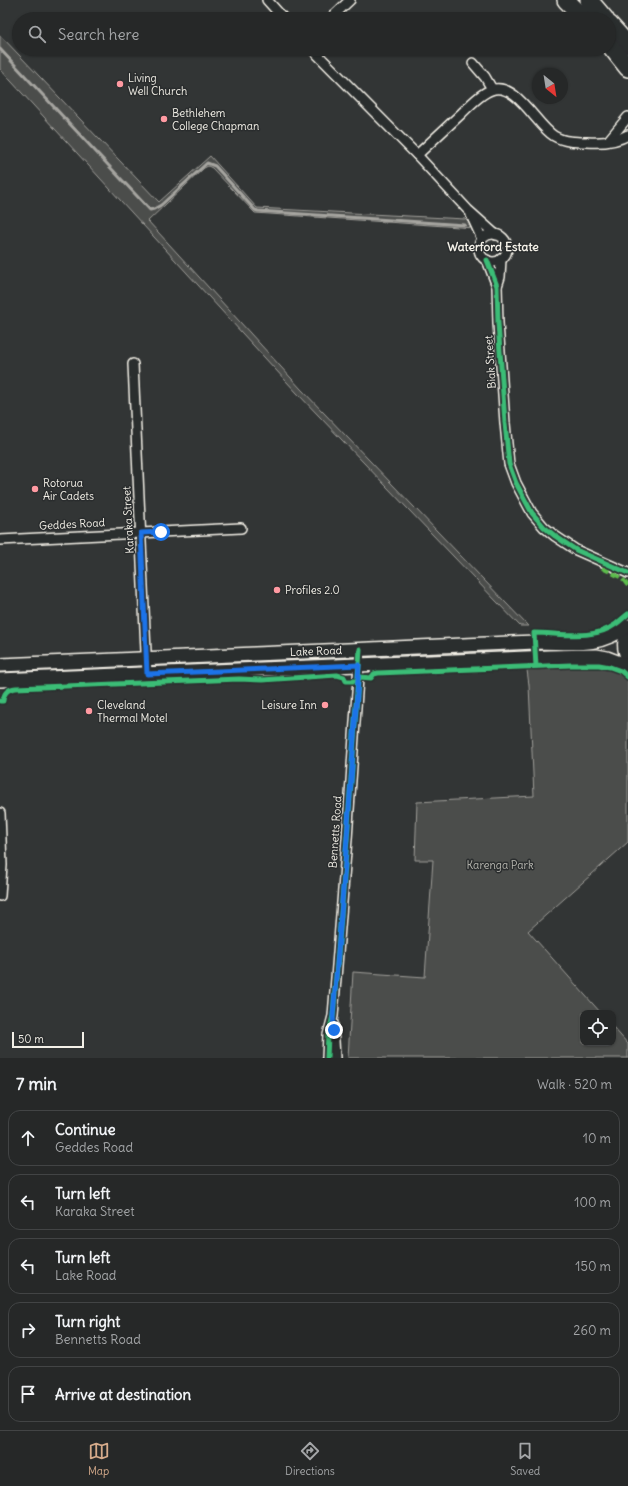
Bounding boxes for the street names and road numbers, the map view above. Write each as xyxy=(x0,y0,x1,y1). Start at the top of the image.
street label: Biak Street xyxy=(481,335,499,389)
street label: Karaka Street xyxy=(119,486,137,554)
street label: Geddes Road xyxy=(39,515,106,533)
street label: Lake Road xyxy=(290,643,343,659)
street label: Bennetts Road xyxy=(325,795,345,869)

